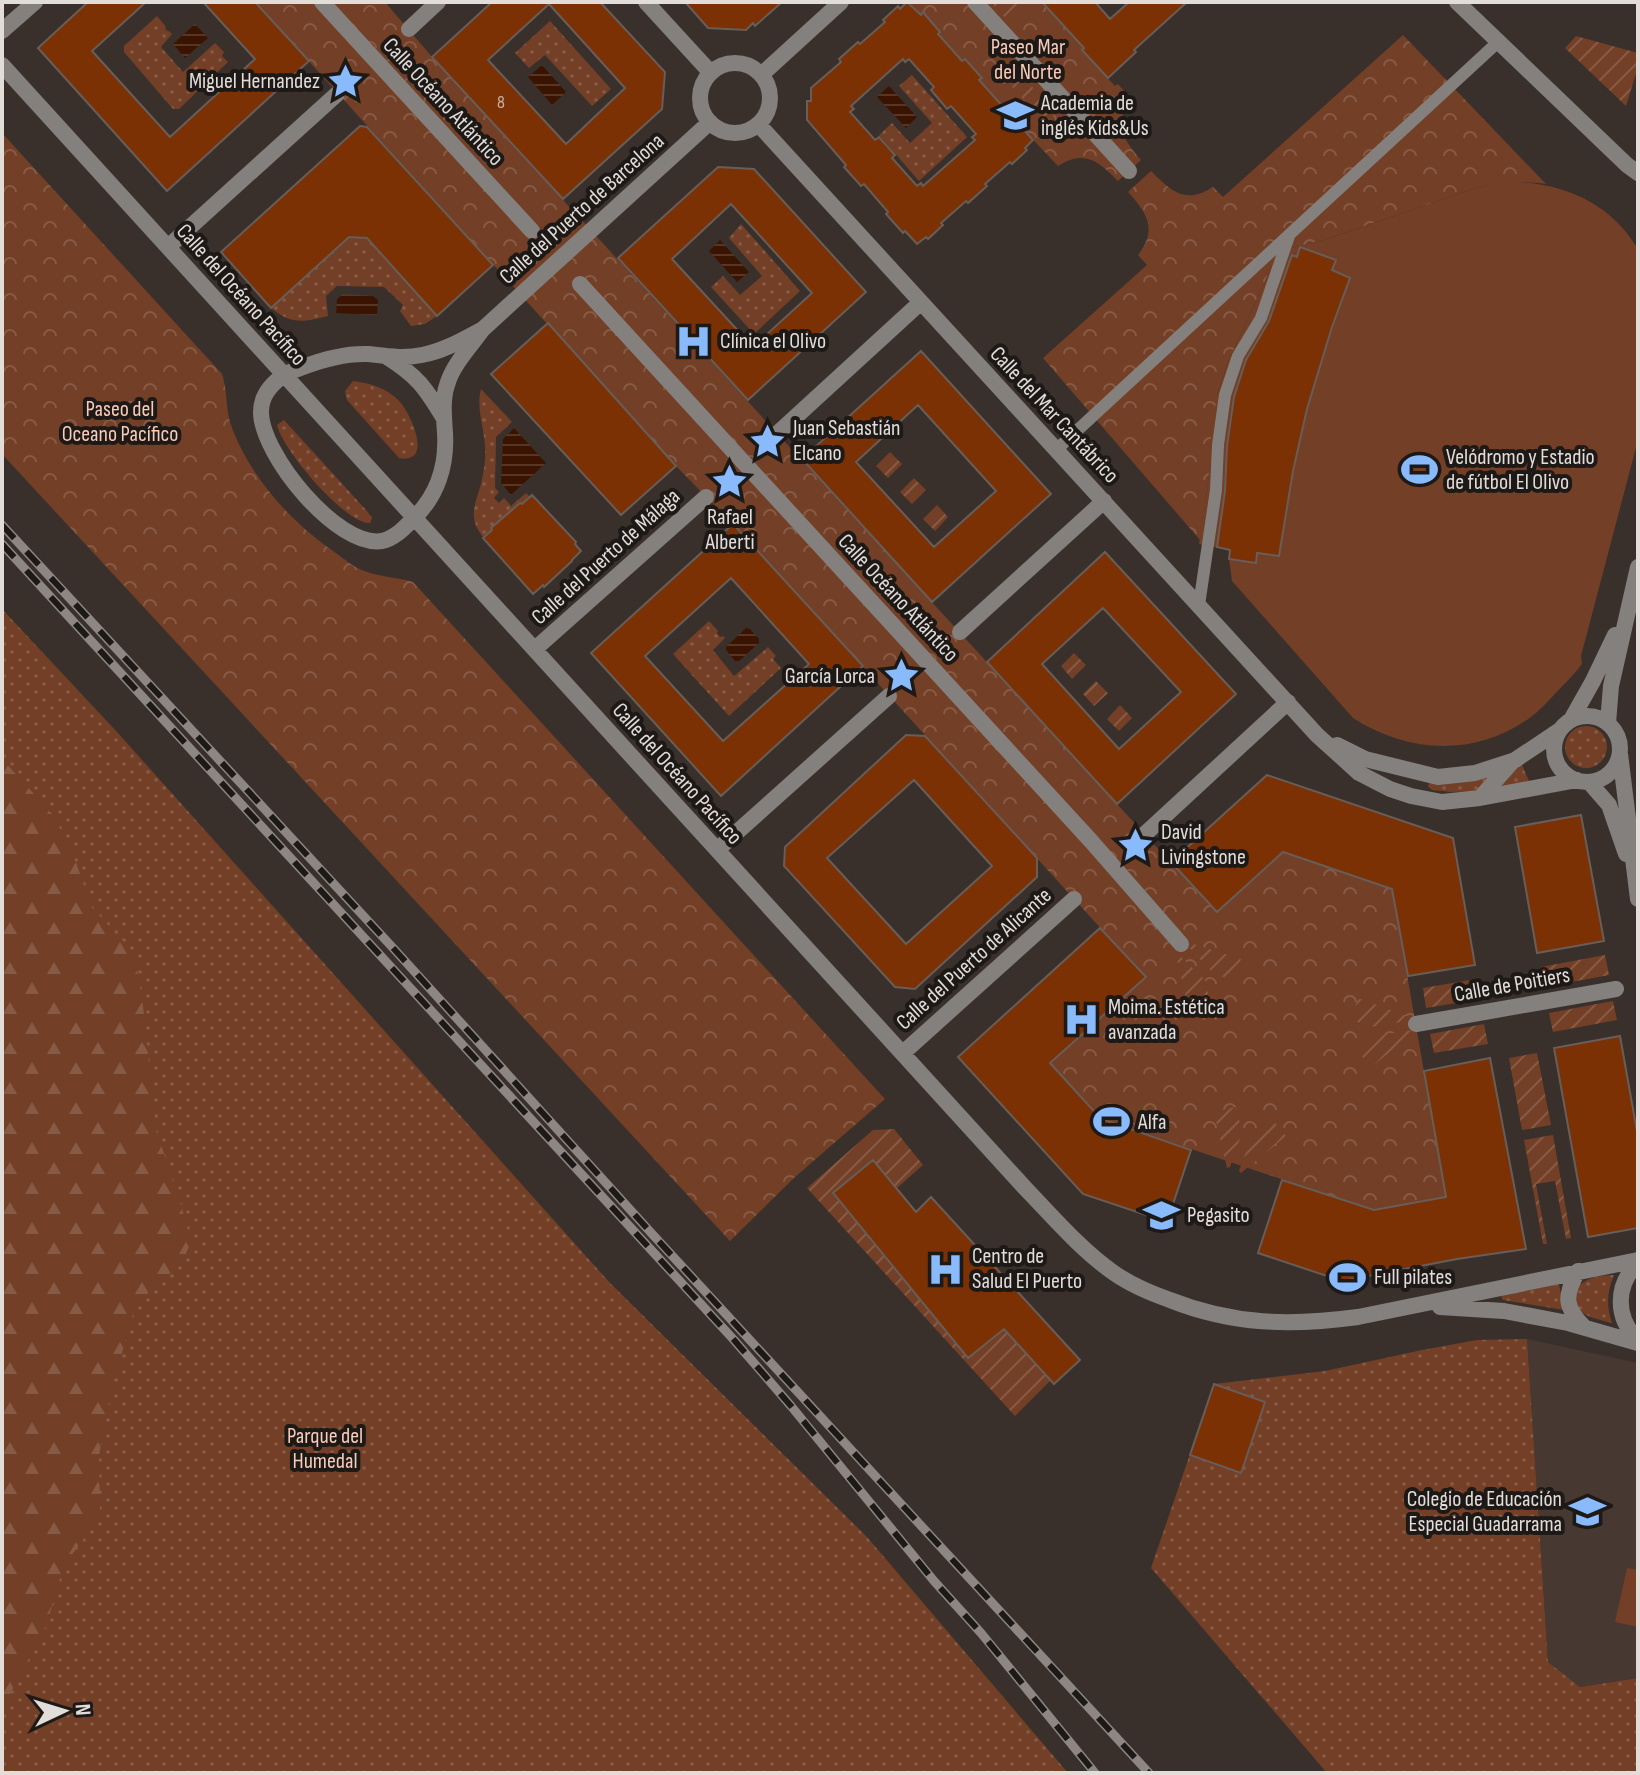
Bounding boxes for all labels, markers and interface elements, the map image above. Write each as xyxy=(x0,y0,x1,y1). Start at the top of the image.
street label: Calle Océano Atlántico xyxy=(377,32,509,172)
park label: Paseo Mar del Norte xyxy=(991,34,1065,86)
place icon: Miguel Hernandez xyxy=(327,62,365,100)
place label: Miguel Hernandez xyxy=(189,68,320,95)
place label: Academia de inglés Kids&Us xyxy=(1040,90,1149,142)
house number: 8 xyxy=(497,92,505,113)
school or university icon: Academia de inglés Kids&Us xyxy=(996,97,1034,135)
street label: Calle del Puerto de Barcelona xyxy=(494,128,670,290)
street label: Calle del Océano Pacífico xyxy=(170,218,312,372)
hospital icon: Clínica el Olivo xyxy=(675,322,713,360)
place label: Clínica el Olivo xyxy=(720,328,826,355)
street label: Calle del Mar Cantábrico xyxy=(984,341,1124,489)
park label: Paseo del Oceano Pacífico xyxy=(62,396,178,448)
place label: Juan Sebastián Elcano xyxy=(792,415,901,467)
place icon: Juan Sebastián Elcano xyxy=(748,422,786,460)
place label: Velódromo y Estadio de fútbol El Olivo xyxy=(1446,444,1595,496)
sports icon: Velódromo y Estadio de fútbol El Olivo xyxy=(1401,451,1439,489)
place icon: Rafael Alberti xyxy=(711,462,749,500)
street label: Calle del Puerto de Málaga xyxy=(526,483,686,631)
place label: Rafael Alberti xyxy=(704,504,755,556)
street label: Calle Océano Atlántico xyxy=(832,528,964,668)
place icon: García Lorca xyxy=(882,657,920,695)
place label: García Lorca xyxy=(785,663,875,690)
street label: Calle del Océano Pacífico xyxy=(606,697,748,851)
place label: David Livingstone xyxy=(1161,819,1246,871)
place icon: David Livingstone xyxy=(1116,826,1154,864)
street label: Calle del Puerto de Alicante xyxy=(891,882,1057,1036)
street label: Calle de Poitiers xyxy=(1452,962,1572,1008)
place label: Moima. Estética avanzada xyxy=(1108,994,1225,1046)
hospital icon: Moima. Estética avanzada xyxy=(1063,1001,1101,1039)
sports icon: Alfa xyxy=(1093,1103,1131,1141)
place label: Alfa xyxy=(1137,1109,1166,1136)
school or university icon: Pegasito xyxy=(1142,1196,1180,1234)
place label: Pegasito xyxy=(1187,1202,1250,1229)
place label: Centro de Salud El Puerto xyxy=(972,1243,1082,1295)
hospital icon: Centro de Salud El Puerto xyxy=(927,1250,965,1288)
sports icon: Full pilates xyxy=(1329,1258,1367,1296)
place label: Full pilates xyxy=(1374,1264,1452,1291)
park label: Parque del Humedal xyxy=(287,1423,363,1475)
place label: Colegio de Educación Especial Guadarrama xyxy=(1407,1486,1562,1538)
school or university icon: Colegio de Educación Especial Guadarrama xyxy=(1569,1493,1607,1531)
north arrow xyxy=(24,1671,104,1751)
text: N xyxy=(69,1703,96,1717)

